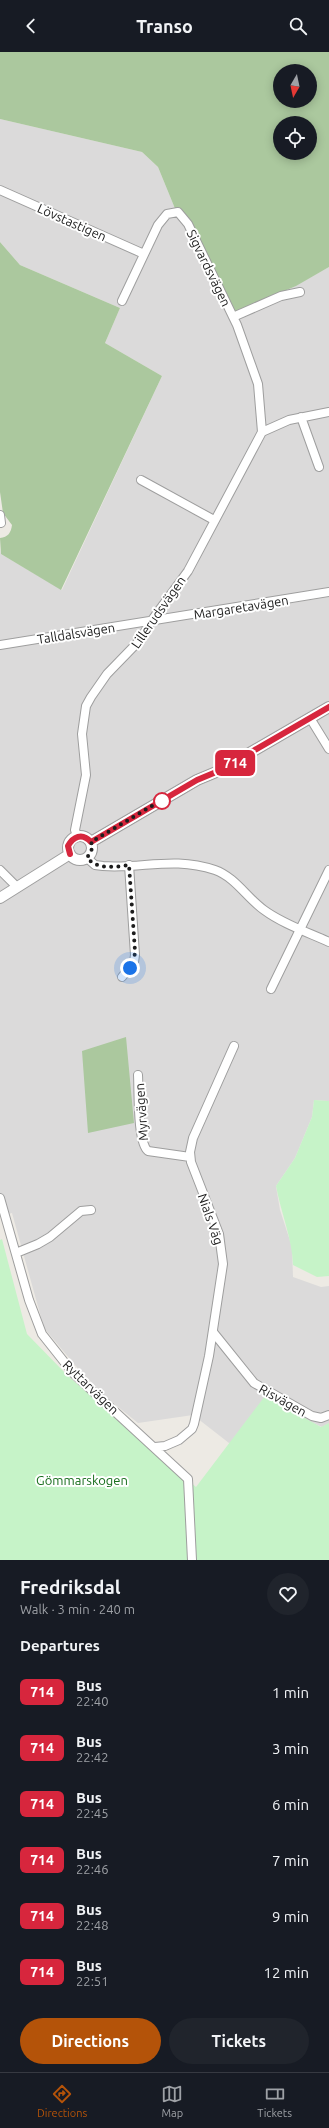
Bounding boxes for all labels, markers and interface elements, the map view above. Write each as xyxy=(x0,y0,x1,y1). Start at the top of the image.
icon: back xyxy=(20,15,42,37)
icon: search xyxy=(287,15,309,37)
text: Transo xyxy=(136,16,193,36)
north arrow xyxy=(273,64,317,108)
map controls xyxy=(273,64,317,160)
button: locate xyxy=(273,116,317,160)
street label: Lövstastigen xyxy=(35,201,109,243)
street label: Sigvardsvägen xyxy=(184,227,234,309)
street label: Lillerudsvägen xyxy=(128,573,188,651)
street label: Margaretavägen xyxy=(193,593,289,621)
street label: Talldalsvägen xyxy=(36,620,116,646)
line badge: 714 xyxy=(212,750,258,776)
text: 714 xyxy=(223,755,247,771)
unlabelled marker xyxy=(153,792,171,810)
your location xyxy=(120,958,140,978)
street label: Myrvägen xyxy=(132,1083,150,1141)
street label: Nials Väg xyxy=(196,1192,226,1246)
street label: Ryttarvägen xyxy=(60,1357,122,1417)
street label: Risvägen xyxy=(257,1381,309,1419)
park label: Gömmarskogen xyxy=(36,1473,128,1487)
button: heart xyxy=(267,1573,309,1615)
text: Fredriksdal xyxy=(20,1576,120,1598)
text: Walk · 3 min · 240 m xyxy=(20,1602,135,1616)
text: Departures xyxy=(20,1637,100,1654)
text: Bus xyxy=(76,1677,102,1694)
text: 714 xyxy=(30,1684,54,1700)
text: 1 min xyxy=(272,1684,309,1701)
text: 22:40 xyxy=(76,1694,109,1708)
text: Bus xyxy=(76,1733,102,1750)
text: 714 xyxy=(30,1740,54,1756)
text: 3 min xyxy=(272,1740,309,1757)
text: 22:42 xyxy=(76,1750,109,1764)
text: Bus xyxy=(76,1789,102,1806)
text: 714 xyxy=(30,1796,54,1812)
text: 6 min xyxy=(272,1796,309,1813)
text: 22:45 xyxy=(76,1806,109,1820)
text: Bus xyxy=(76,1845,102,1862)
text: 714 xyxy=(30,1852,54,1868)
text: 7 min xyxy=(272,1852,309,1869)
text: 22:46 xyxy=(76,1862,109,1876)
text: Bus xyxy=(76,1901,102,1918)
text: 714 xyxy=(30,1908,54,1924)
text: 9 min xyxy=(272,1908,309,1925)
text: 22:48 xyxy=(76,1918,109,1932)
text: Bus xyxy=(76,1957,102,1974)
text: 714 xyxy=(30,1964,54,1980)
text: 12 min xyxy=(263,1964,309,1981)
text: 22:51 xyxy=(76,1974,109,1988)
button: Directions xyxy=(20,2018,161,2064)
button: Tickets xyxy=(169,2018,309,2064)
tab: Directions xyxy=(37,2083,87,2119)
tab: Map xyxy=(161,2083,183,2119)
tab: Tickets xyxy=(257,2083,292,2119)

